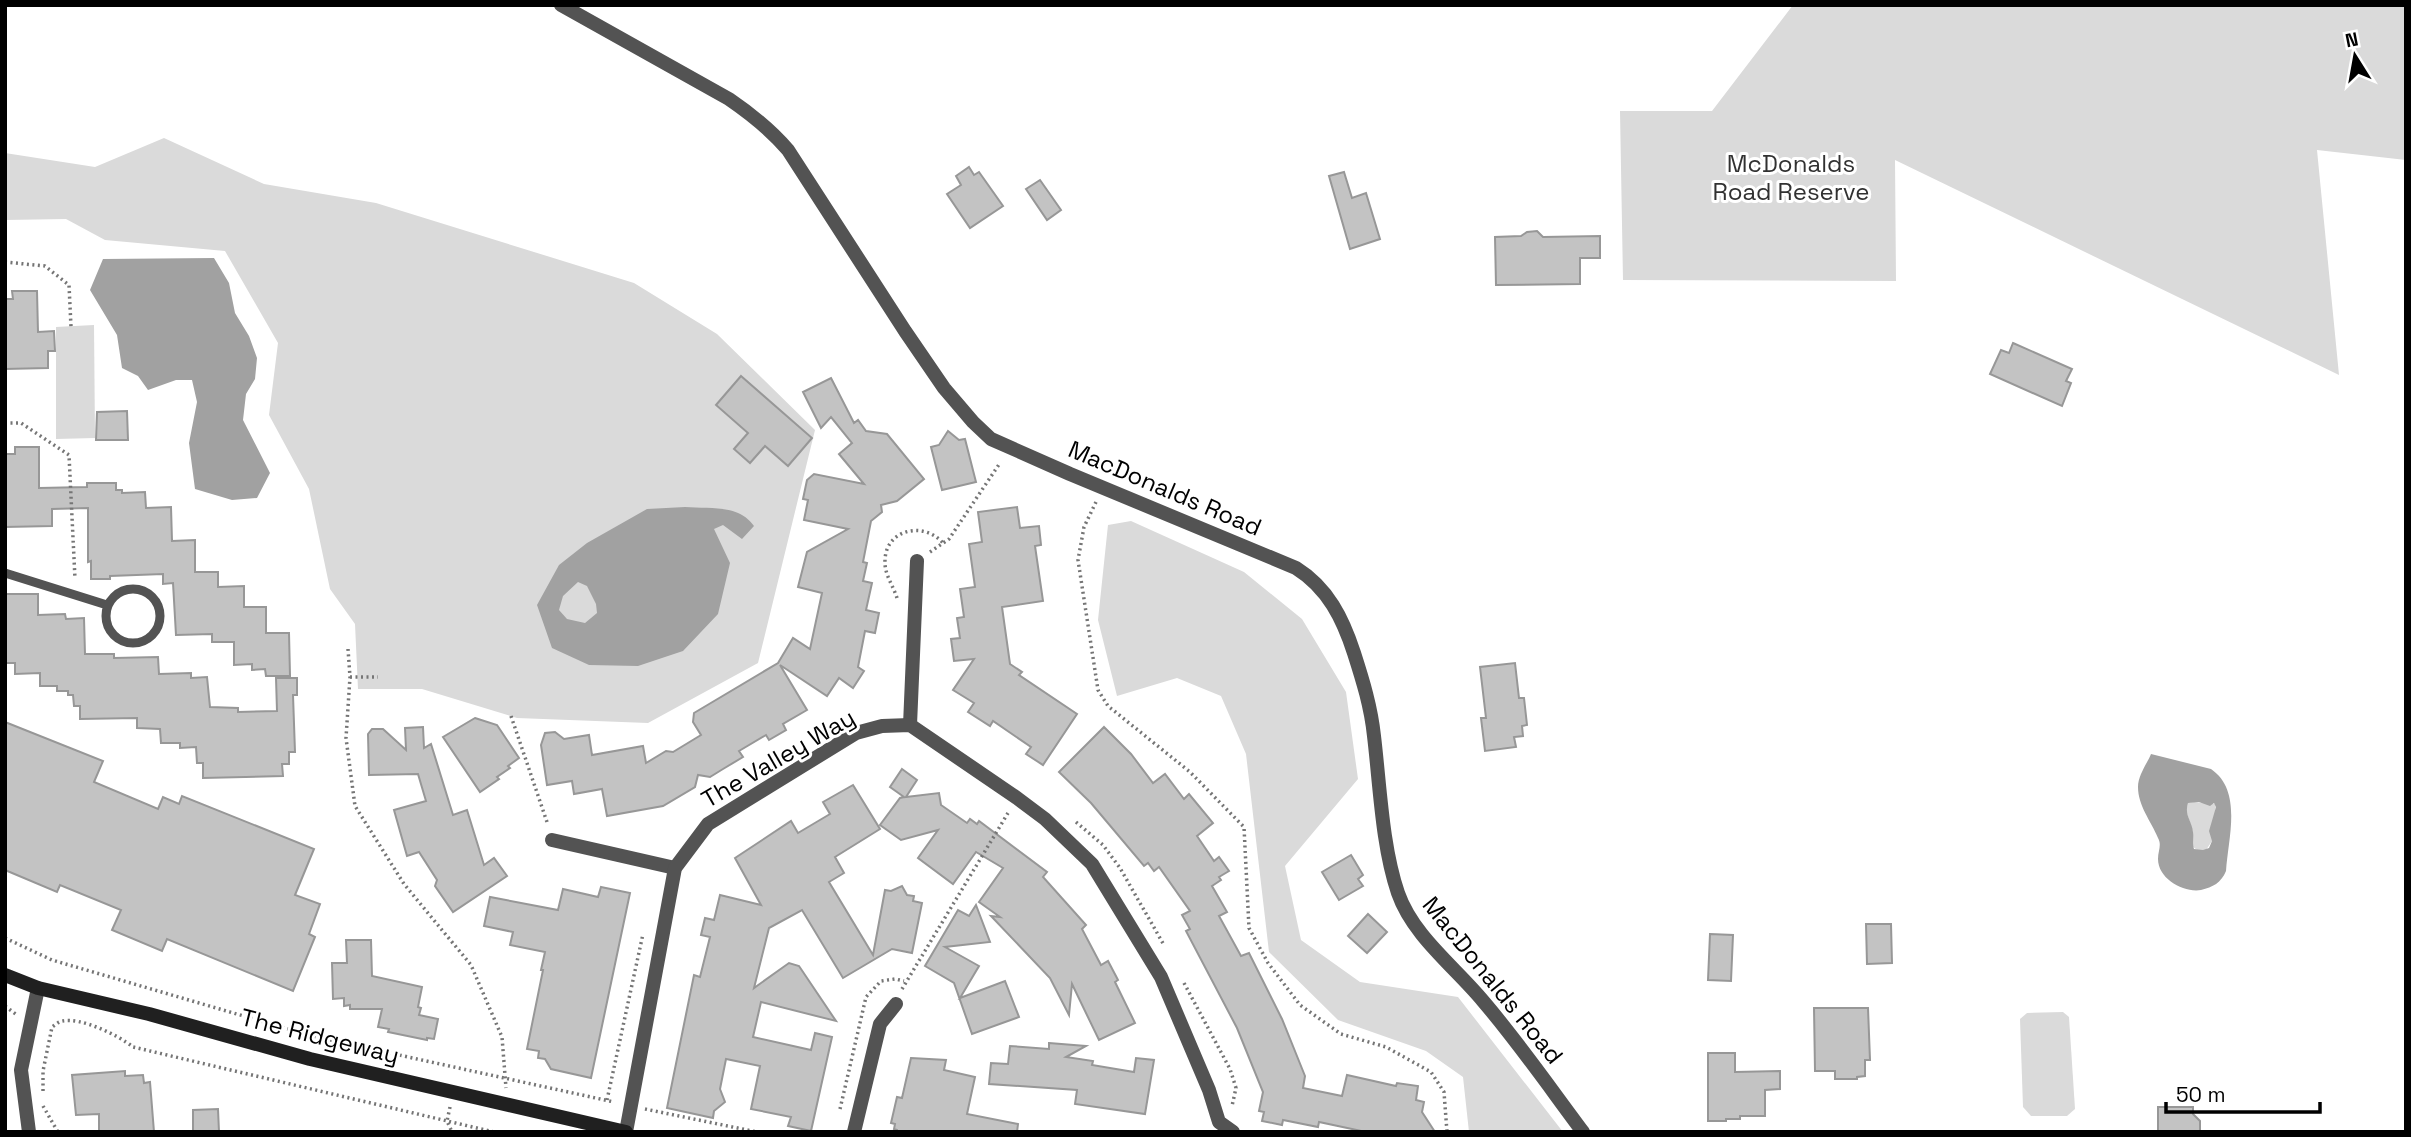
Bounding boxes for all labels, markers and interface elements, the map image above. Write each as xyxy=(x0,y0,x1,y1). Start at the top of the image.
north arrow xyxy=(2320,21,2390,91)
text: N xyxy=(2343,26,2360,53)
park label: McDonalds Road Reserve xyxy=(1713,148,1870,207)
street label: MacDonalds Road xyxy=(1064,433,1266,543)
street label: The Valley Way xyxy=(696,702,860,814)
street label: MacDonalds Road xyxy=(1416,890,1570,1070)
street label: The Ridgeway xyxy=(238,1001,402,1071)
scale bar xyxy=(2166,1070,2320,1114)
text: 50 m xyxy=(2176,1081,2226,1108)

